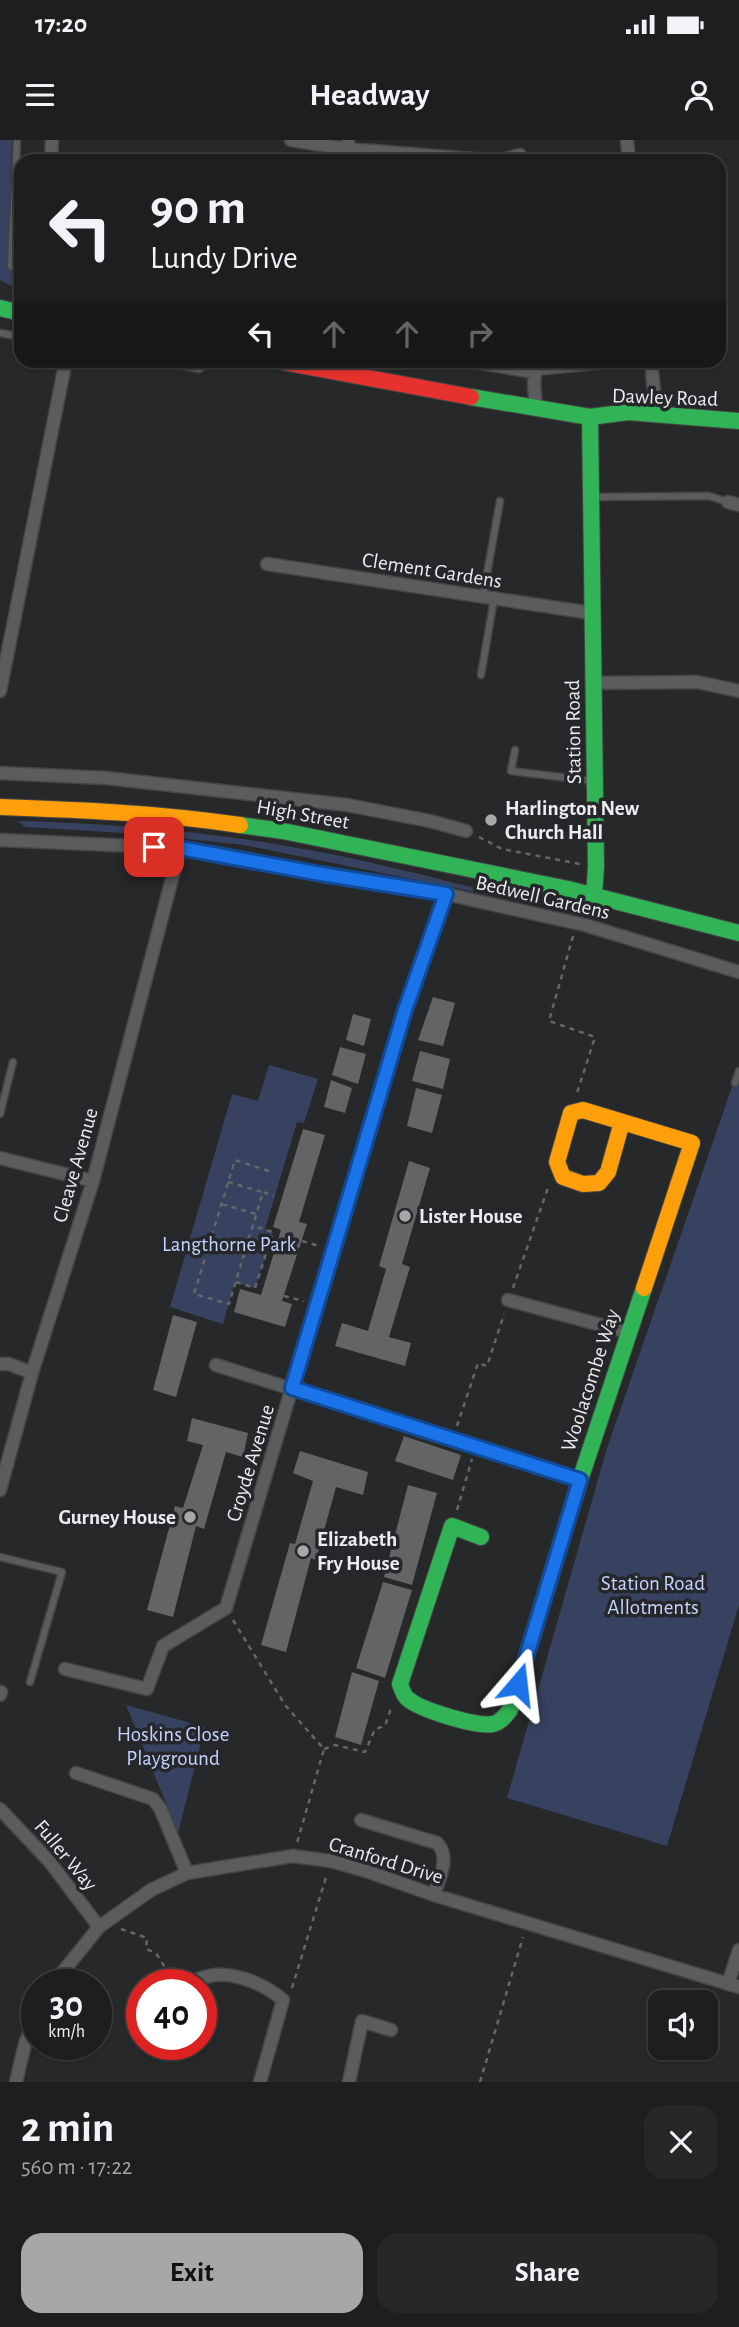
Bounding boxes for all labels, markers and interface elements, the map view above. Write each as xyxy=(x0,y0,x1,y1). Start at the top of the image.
text: 17:20 xyxy=(35,11,87,37)
icon: menu xyxy=(21,76,59,114)
icon: person xyxy=(680,76,718,114)
text: Headway xyxy=(309,79,430,111)
icon: left xyxy=(35,182,126,273)
text: 90 m xyxy=(150,184,246,233)
text: Lundy Drive xyxy=(150,242,298,274)
icon: left xyxy=(242,315,280,353)
icon: ahead xyxy=(315,315,353,353)
icon: ahead xyxy=(388,315,426,353)
icon: right xyxy=(461,315,499,353)
street label: Dawley Road xyxy=(612,385,719,410)
street label: Clement Gardens xyxy=(361,549,503,592)
street label: Station Road xyxy=(562,680,585,784)
street label: High Street xyxy=(255,796,351,833)
place label: Harlington New Church Hall xyxy=(505,798,640,843)
marker: Harlington New Church Hall xyxy=(483,812,499,828)
pin xyxy=(124,817,184,877)
icon: arrive xyxy=(135,828,173,866)
street label: Bedwell Gardens xyxy=(474,872,612,923)
street label: Cleave Avenue xyxy=(49,1105,102,1225)
place label: Lister House xyxy=(419,1206,523,1227)
marker: Lister House xyxy=(397,1208,413,1224)
park label: Langthorne Park xyxy=(162,1234,296,1255)
street label: Woolacombe Way xyxy=(558,1306,623,1454)
street label: Croyde Avenue xyxy=(223,1402,278,1524)
place label: Gurney House xyxy=(59,1507,176,1528)
marker: Gurney House xyxy=(182,1509,198,1525)
place label: Elizabeth Fry House xyxy=(317,1529,400,1574)
marker: Elizabeth Fry House xyxy=(295,1543,311,1559)
park label: Station Road Allotments xyxy=(601,1573,705,1618)
position arrow xyxy=(481,1647,555,1721)
park label: Hoskins Close Playground xyxy=(117,1724,229,1769)
street label: Fuller Way xyxy=(30,1816,101,1895)
street label: Cranford Drive xyxy=(326,1833,445,1888)
speed limit sign: 40 xyxy=(126,1969,217,2060)
text: 30 xyxy=(50,1988,83,2023)
map controls xyxy=(648,1990,718,2060)
button: sound xyxy=(648,1990,718,2060)
text: km/h xyxy=(48,2023,85,2041)
button: close xyxy=(644,2105,718,2179)
text: 2 min xyxy=(21,2107,114,2149)
text: 560 m · 17:22 xyxy=(21,2156,132,2179)
button: Exit xyxy=(21,2233,363,2313)
button: Share xyxy=(377,2233,718,2313)

